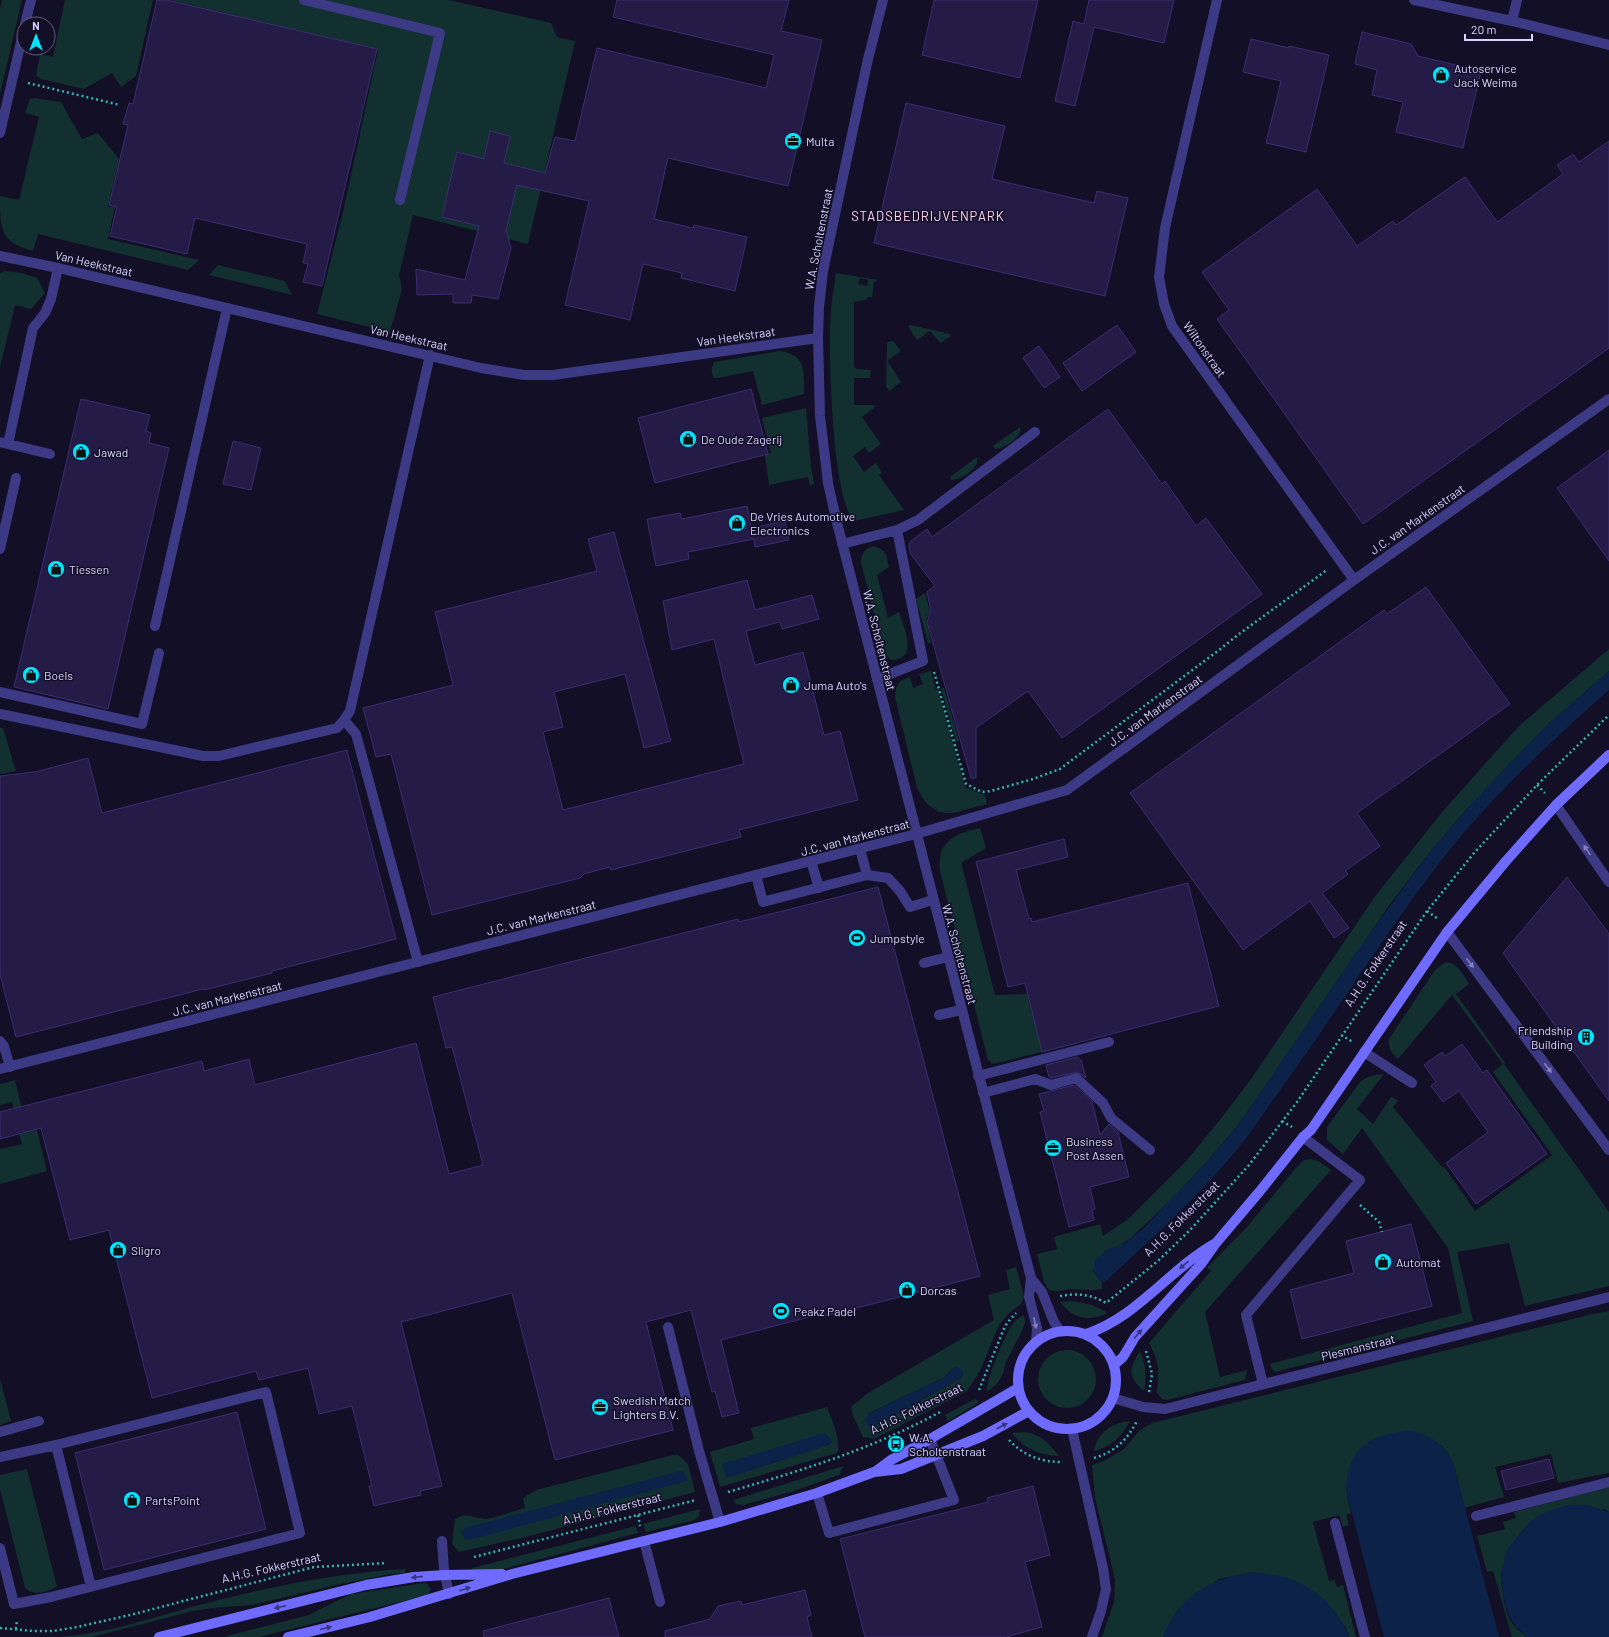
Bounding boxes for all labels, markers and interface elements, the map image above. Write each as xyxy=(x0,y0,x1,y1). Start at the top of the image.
north arrow xyxy=(16,16,56,56)
scale bar xyxy=(1465,16,1532,42)
text: N xyxy=(32,19,40,32)
text: 20 m xyxy=(1471,22,1497,36)
place label: Autoservice Jack Weima xyxy=(1454,61,1517,89)
shop icon: Autoservice Jack Weima xyxy=(1431,65,1451,85)
office icon: Multa xyxy=(783,131,803,151)
place label: Multa xyxy=(806,134,834,148)
street label: W.A. Scholtenstraat xyxy=(801,187,835,291)
district label: STADSBEDRIJVENPARK xyxy=(851,208,1005,224)
street label: Van Heekstraat xyxy=(54,247,134,279)
street label: Wiltonstraat xyxy=(1181,319,1229,379)
street label: Van Heekstraat xyxy=(369,321,449,353)
street label: Van Heekstraat xyxy=(696,324,776,348)
shop icon: De Oude Zagerij xyxy=(678,429,698,449)
place label: De Oude Zagerij xyxy=(701,432,782,446)
shop icon: Jawad xyxy=(71,442,91,462)
place label: Jawad xyxy=(94,445,128,459)
street label: J.C. van Markenstraat xyxy=(1367,481,1467,557)
place label: De Vries Automotive Electronics xyxy=(750,509,855,537)
shop icon: De Vries Automotive Electronics xyxy=(727,513,747,533)
shop icon: Tiessen xyxy=(46,559,66,579)
place label: Tiessen xyxy=(69,562,109,576)
street label: W.A. Scholtenstraat xyxy=(861,588,899,692)
shop icon: Boels xyxy=(21,665,41,685)
place label: Boels xyxy=(44,668,73,682)
street label: J.C. van Markenstraat xyxy=(1105,671,1205,749)
shop icon: Juma Auto's xyxy=(781,675,801,695)
place label: Juma Auto's xyxy=(804,678,867,692)
street label: J.C. van Markenstraat xyxy=(799,816,911,858)
one-way arrow xyxy=(1583,845,1591,855)
street label: J.C. van Markenstraat xyxy=(485,897,597,937)
street label: W.A. Scholtenstraat xyxy=(940,902,980,1006)
street label: A.H.G. Fokkerstraat xyxy=(1341,917,1409,1009)
sports icon: Jumpstyle xyxy=(847,928,867,948)
place label: Jumpstyle xyxy=(870,931,925,945)
one-way arrow xyxy=(1466,958,1474,969)
street label: J.C. van Markenstraat xyxy=(171,978,283,1018)
place label: Friendship Building xyxy=(1518,1023,1573,1051)
building icon: Friendship Building xyxy=(1576,1027,1596,1047)
one-way arrow xyxy=(1543,1062,1552,1073)
place label: Business Post Assen xyxy=(1066,1134,1123,1162)
office icon: Business Post Assen xyxy=(1043,1138,1063,1158)
street label: A.H.G. Fokkerstraat xyxy=(1140,1177,1222,1259)
shop icon: Sligro xyxy=(108,1240,128,1260)
place label: Sligro xyxy=(131,1243,161,1257)
shop icon: Automat xyxy=(1373,1252,1393,1272)
place label: Automat xyxy=(1396,1255,1441,1269)
one-way arrow xyxy=(1179,1261,1189,1270)
shop icon: Dorcas xyxy=(897,1280,917,1300)
place label: Dorcas xyxy=(920,1283,957,1297)
sports icon: Peakz Padel xyxy=(771,1301,791,1321)
place label: Peakz Padel xyxy=(794,1304,856,1318)
one-way arrow xyxy=(1033,1317,1039,1329)
one-way arrow xyxy=(1134,1329,1143,1339)
street label: Plesmanstraat xyxy=(1320,1331,1396,1363)
street label: A.H.G. Fokkerstraat xyxy=(867,1380,965,1436)
place label: Swedish Match Lighters B.V. xyxy=(613,1393,691,1421)
office icon: Swedish Match Lighters B.V. xyxy=(590,1397,610,1417)
one-way arrow xyxy=(996,1422,1008,1429)
place label: W.A. Scholtenstraat xyxy=(909,1430,986,1458)
bus stop icon: W.A. Scholtenstraat xyxy=(886,1434,906,1454)
street label: A.H.G. Fokkerstraat xyxy=(561,1489,663,1527)
shop icon: PartsPoint xyxy=(122,1490,142,1510)
place label: PartsPoint xyxy=(145,1493,200,1507)
street label: A.H.G. Fokkerstraat xyxy=(220,1549,322,1585)
one-way arrow xyxy=(411,1574,423,1580)
one-way arrow xyxy=(459,1586,471,1592)
one-way arrow xyxy=(274,1604,286,1610)
one-way arrow xyxy=(320,1624,332,1630)

